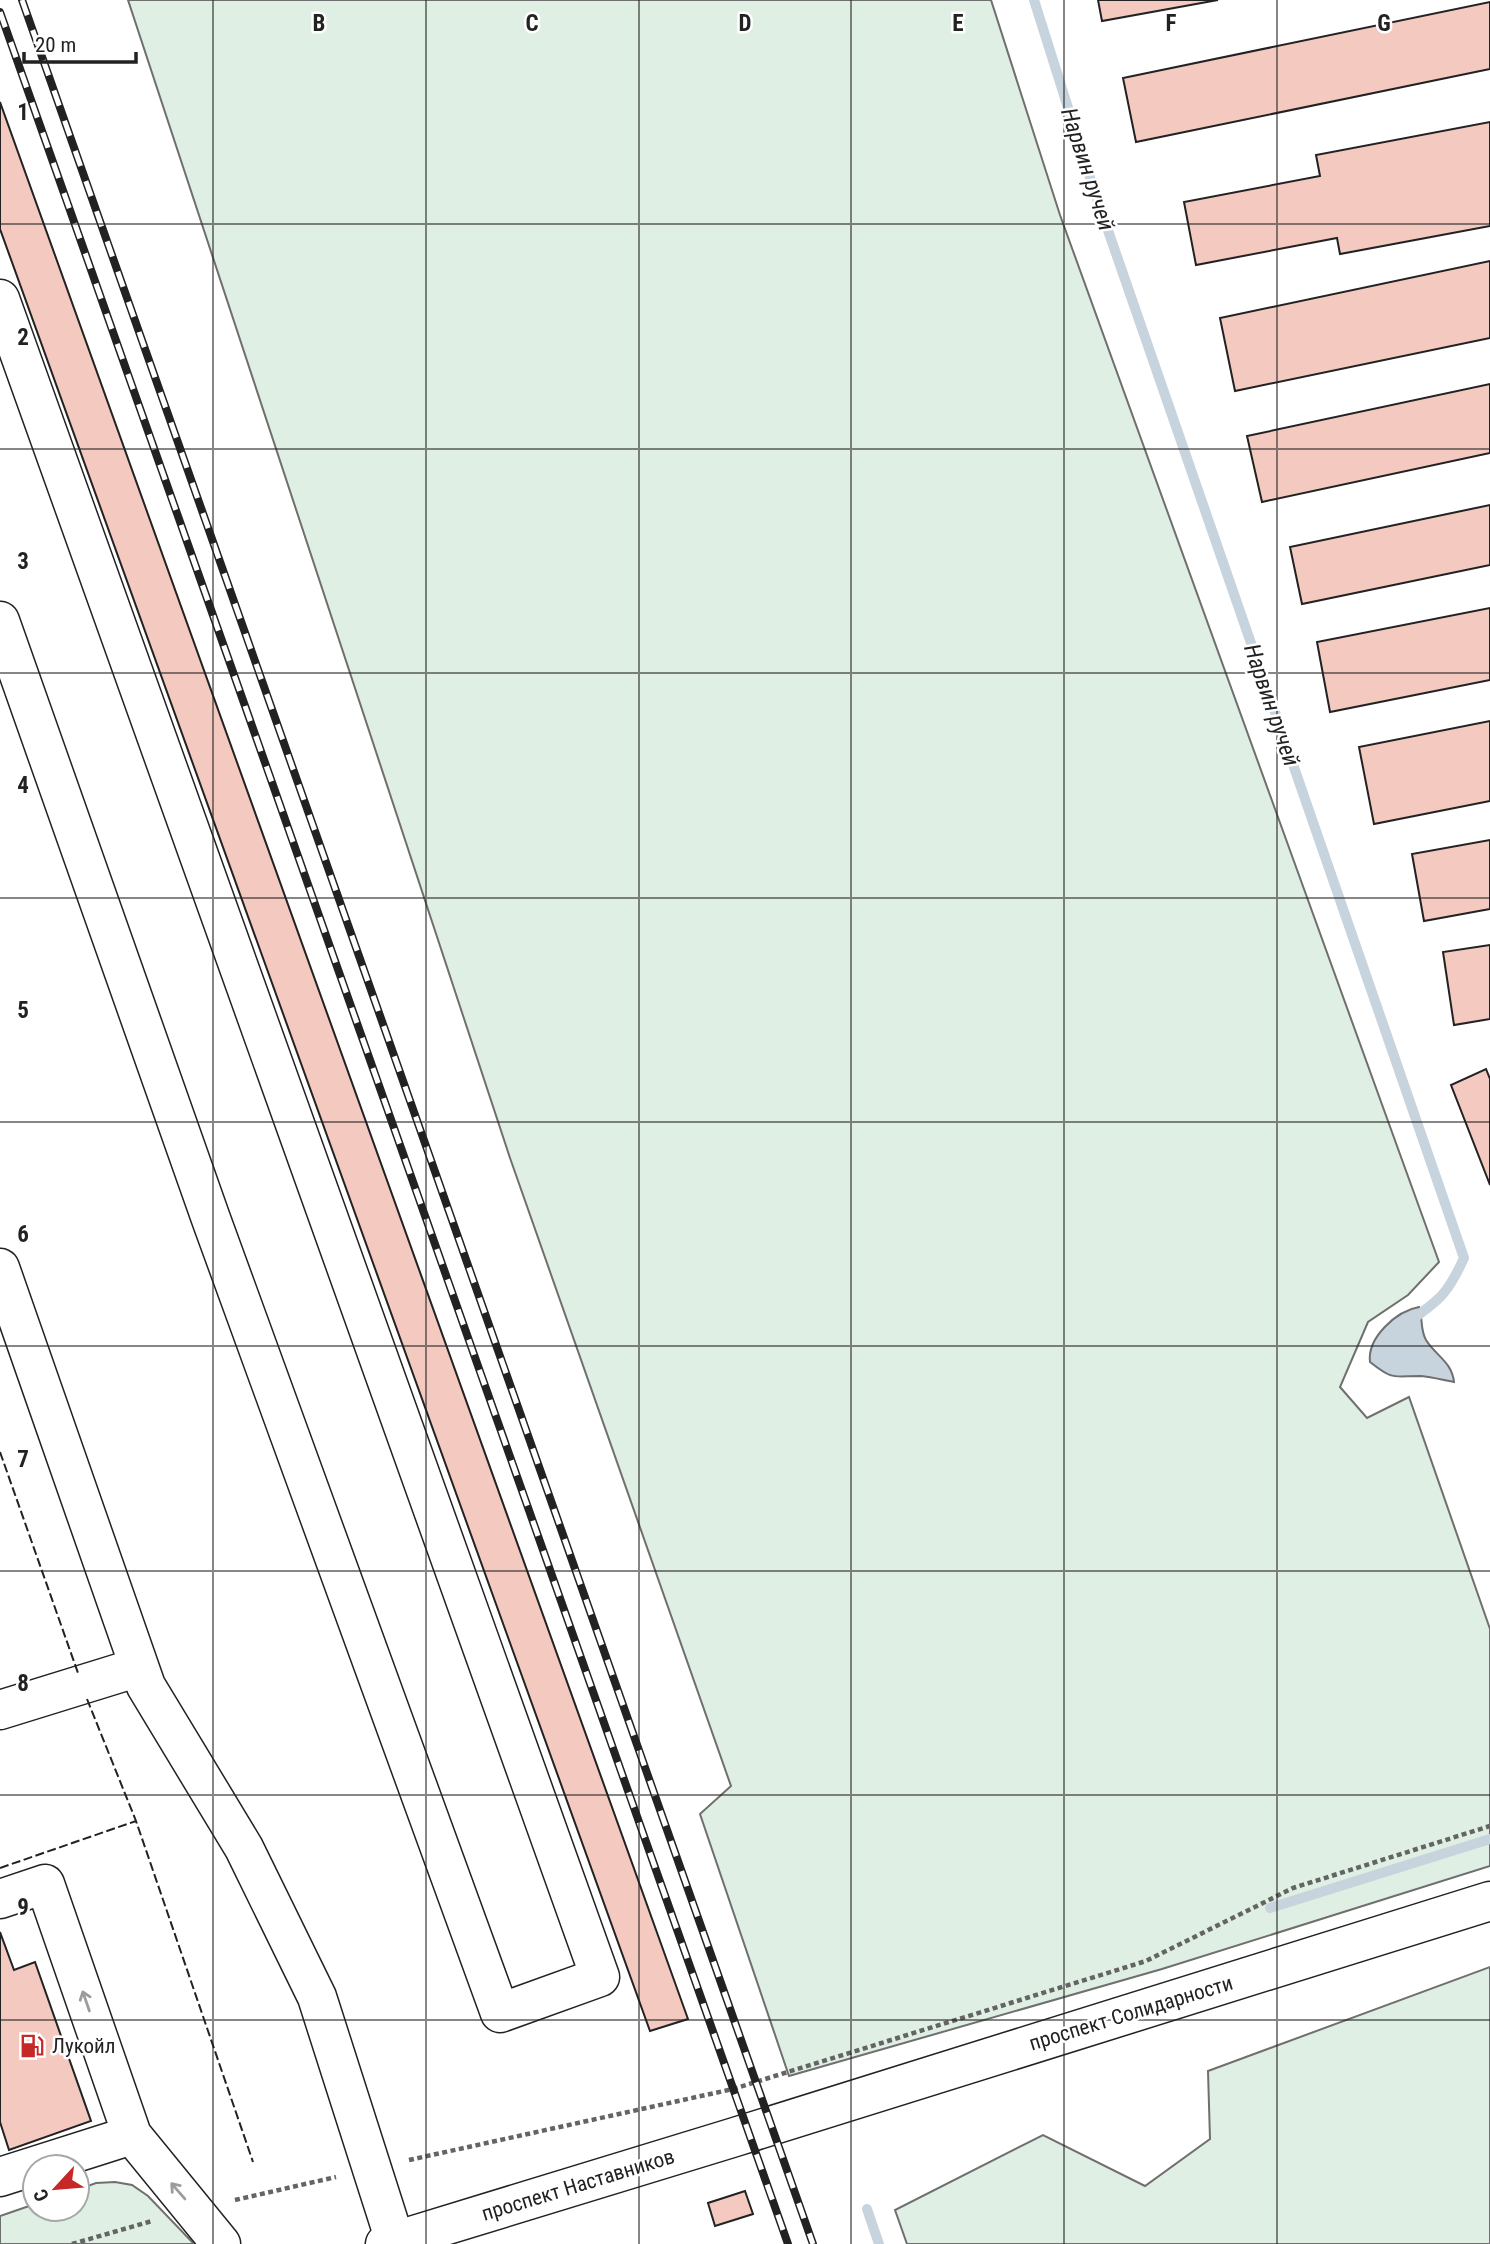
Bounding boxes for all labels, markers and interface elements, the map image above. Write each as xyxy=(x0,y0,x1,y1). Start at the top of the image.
text: B xyxy=(313,10,325,37)
text: C xyxy=(525,10,539,37)
text: D xyxy=(739,10,752,37)
text: E xyxy=(952,10,964,37)
text: F xyxy=(1166,10,1177,37)
text: G xyxy=(1377,10,1391,37)
scale bar xyxy=(24,21,136,65)
text: 20 m xyxy=(35,33,76,57)
text: 1 xyxy=(17,99,29,126)
water label: Нарвин ручей xyxy=(1055,104,1120,234)
text: 2 xyxy=(17,324,29,351)
text: 3 xyxy=(17,548,29,575)
water label: Нарвин ручей xyxy=(1238,641,1305,770)
text: 4 xyxy=(17,772,29,799)
text: 5 xyxy=(17,997,29,1024)
text: 6 xyxy=(17,1221,29,1248)
text: 7 xyxy=(17,1446,29,1473)
text: 8 xyxy=(17,1670,29,1697)
text: 9 xyxy=(17,1894,29,1921)
street label: проспект Солидарности xyxy=(1026,1971,1236,2055)
one-way arrow xyxy=(79,1990,91,2012)
fuel station icon: Лукойл xyxy=(18,2032,46,2060)
place label: Лукойл xyxy=(52,2034,116,2058)
street label: проспект Наставников xyxy=(479,2144,677,2226)
north arrow xyxy=(21,2153,91,2223)
one-way arrow xyxy=(170,2183,186,2201)
text: С xyxy=(28,2185,54,2205)

